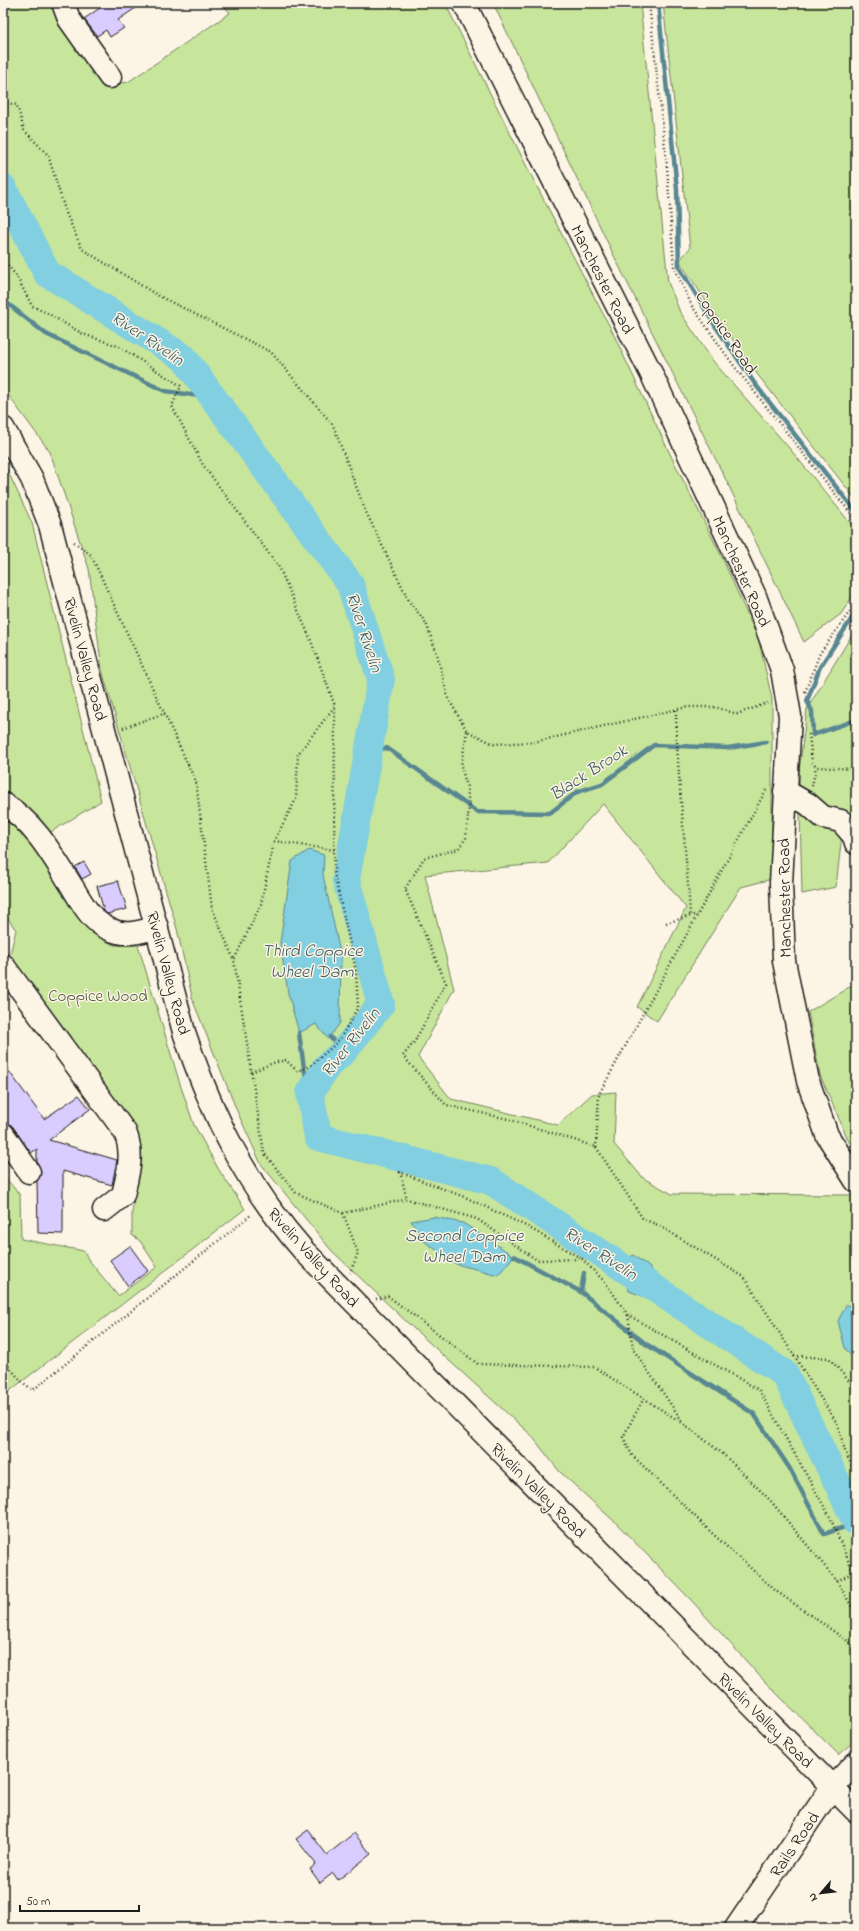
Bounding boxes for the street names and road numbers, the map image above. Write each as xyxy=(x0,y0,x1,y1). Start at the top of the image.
street label: Manchester Road xyxy=(563,221,640,339)
street label: Coppice Road xyxy=(689,286,763,380)
street label: Manchester Road xyxy=(705,512,777,632)
street label: Rivelin Valley Road xyxy=(55,595,113,725)
street label: Manchester Road xyxy=(772,838,799,958)
street label: Rivelin Valley Road xyxy=(138,909,196,1039)
street label: Rivelin Valley Road xyxy=(260,1202,365,1315)
street label: Rivelin Valley Road xyxy=(484,1437,592,1546)
street label: Rivelin Valley Road xyxy=(711,1667,819,1776)
street label: Rails Road xyxy=(764,1807,827,1883)

